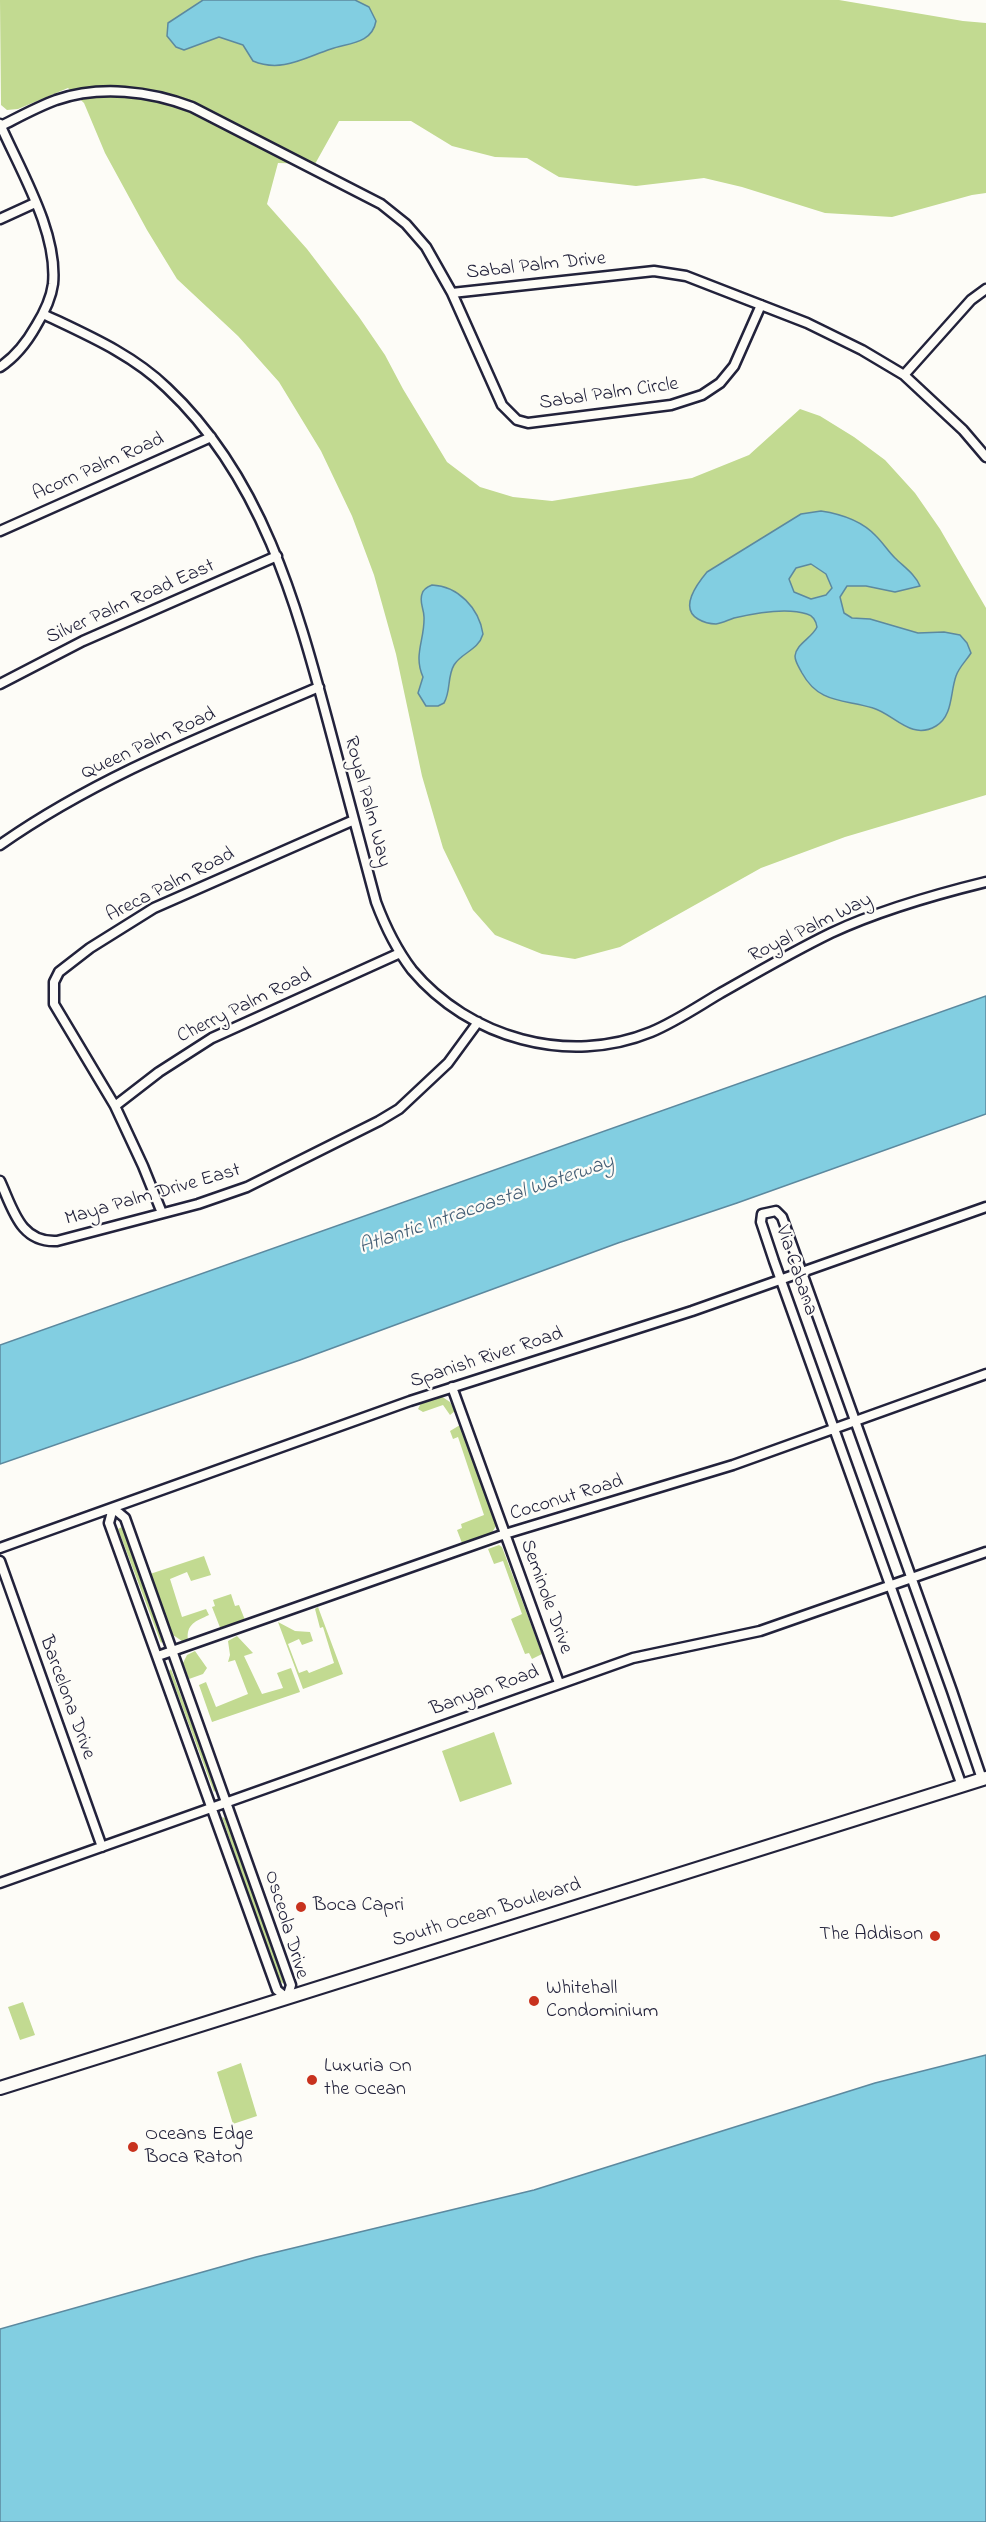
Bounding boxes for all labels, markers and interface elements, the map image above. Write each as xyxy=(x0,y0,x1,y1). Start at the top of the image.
street label: Sabal Palm Drive xyxy=(465,248,607,286)
street label: Sabal Palm Circle xyxy=(538,373,680,417)
street label: Acorn Palm Road xyxy=(30,428,168,508)
street label: Silver Palm Road East xyxy=(43,555,219,651)
street label: Queen Palm Road xyxy=(78,703,220,787)
street label: Royal Palm Way xyxy=(337,734,395,870)
street label: Areca Palm Road xyxy=(103,843,239,929)
street label: Royal Palm Way xyxy=(745,889,877,969)
street label: Cherry Palm Road xyxy=(174,964,316,1050)
water label: Atlantic Intracoastal Waterway xyxy=(356,1151,618,1261)
street label: Maya Palm Drive East xyxy=(62,1159,244,1233)
street label: Via Cabana xyxy=(768,1223,822,1319)
street label: Spanish River Road xyxy=(408,1323,566,1395)
street label: Coconut Road xyxy=(507,1470,627,1528)
street label: Seminole Drive xyxy=(513,1537,577,1657)
street label: Barcelona Drive xyxy=(33,1633,99,1763)
street label: Banyan Road xyxy=(427,1661,543,1723)
street label: Osceola Drive xyxy=(257,1868,313,1982)
street label: South Ocean Boulevard xyxy=(390,1874,584,1954)
place label: Boca Capri xyxy=(313,1895,404,1919)
marker: Boca Capri xyxy=(294,1900,308,1914)
place label: The Addison xyxy=(819,1924,923,1948)
marker: The Addison xyxy=(928,1929,942,1943)
place label: Whitehall Condominium xyxy=(546,1978,658,2025)
marker: Whitehall Condominium xyxy=(527,1994,541,2008)
place label: Luxuria On the Ocean xyxy=(324,2056,412,2103)
marker: Luxuria On the Ocean xyxy=(305,2073,319,2087)
place label: Oceans Edge Boca Raton xyxy=(145,2124,253,2171)
marker: Oceans Edge Boca Raton xyxy=(126,2140,140,2154)

